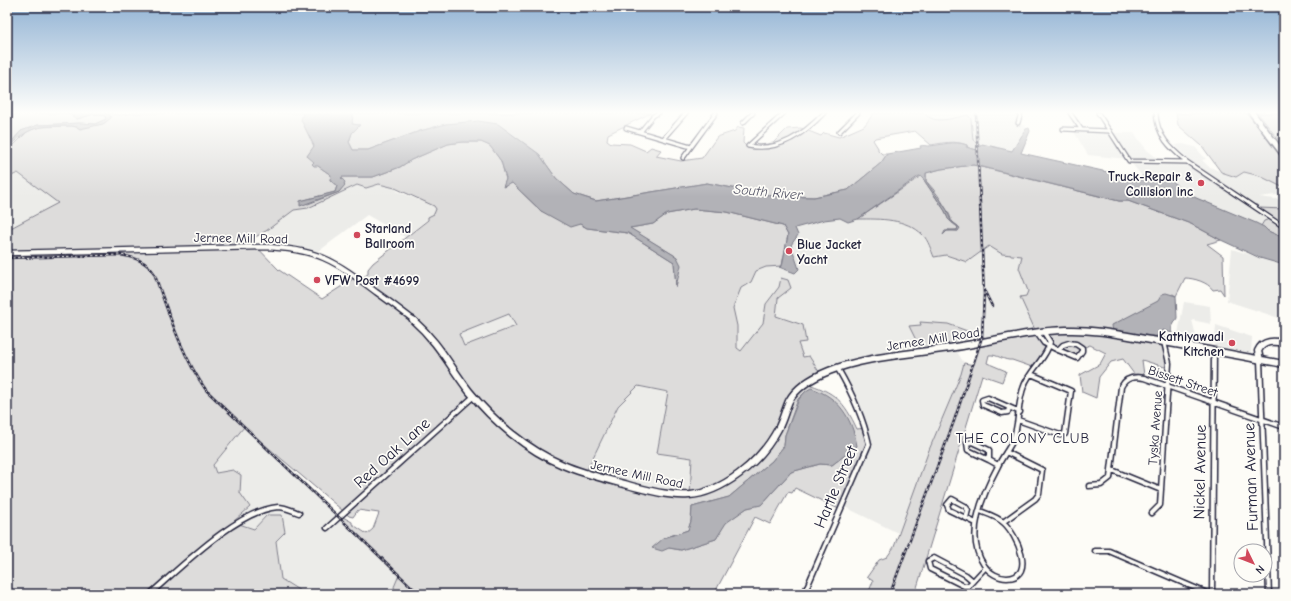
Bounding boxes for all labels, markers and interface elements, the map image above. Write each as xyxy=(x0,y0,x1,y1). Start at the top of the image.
place label: Truck-Repair & Collision inc xyxy=(1108,169,1193,199)
marker: Truck-Repair & Collision inc xyxy=(1196,178,1206,188)
water label: South River xyxy=(733,181,805,204)
place label: Starland Ballroom xyxy=(365,221,415,251)
street label: Jernee Mill Road xyxy=(194,230,288,246)
marker: Starland Ballroom xyxy=(352,230,362,240)
place label: Blue Jacket Yacht xyxy=(797,237,862,267)
marker: Blue Jacket Yacht xyxy=(784,246,794,256)
place label: VFW Post #4699 xyxy=(325,273,419,288)
marker: VFW Post #4699 xyxy=(312,275,322,285)
street label: Jernee Mill Road xyxy=(885,324,981,354)
place label: Kathiyawadi Kitchen xyxy=(1159,329,1224,359)
marker: Kathiyawadi Kitchen xyxy=(1227,338,1237,348)
street label: Bissett Street xyxy=(1146,362,1221,400)
street label: Tyska Avenue xyxy=(1145,390,1165,466)
street label: Red Oak Lane xyxy=(350,414,434,492)
street label: Furman Avenue xyxy=(1240,423,1262,531)
street label: Nickel Avenue xyxy=(1190,424,1210,520)
district label: THE COLONY CLUB xyxy=(956,430,1090,447)
street label: Hartle Street xyxy=(811,443,862,531)
street label: Jernee Mill Road xyxy=(589,457,685,491)
north arrow xyxy=(1233,543,1273,583)
text: N xyxy=(1253,562,1267,577)

